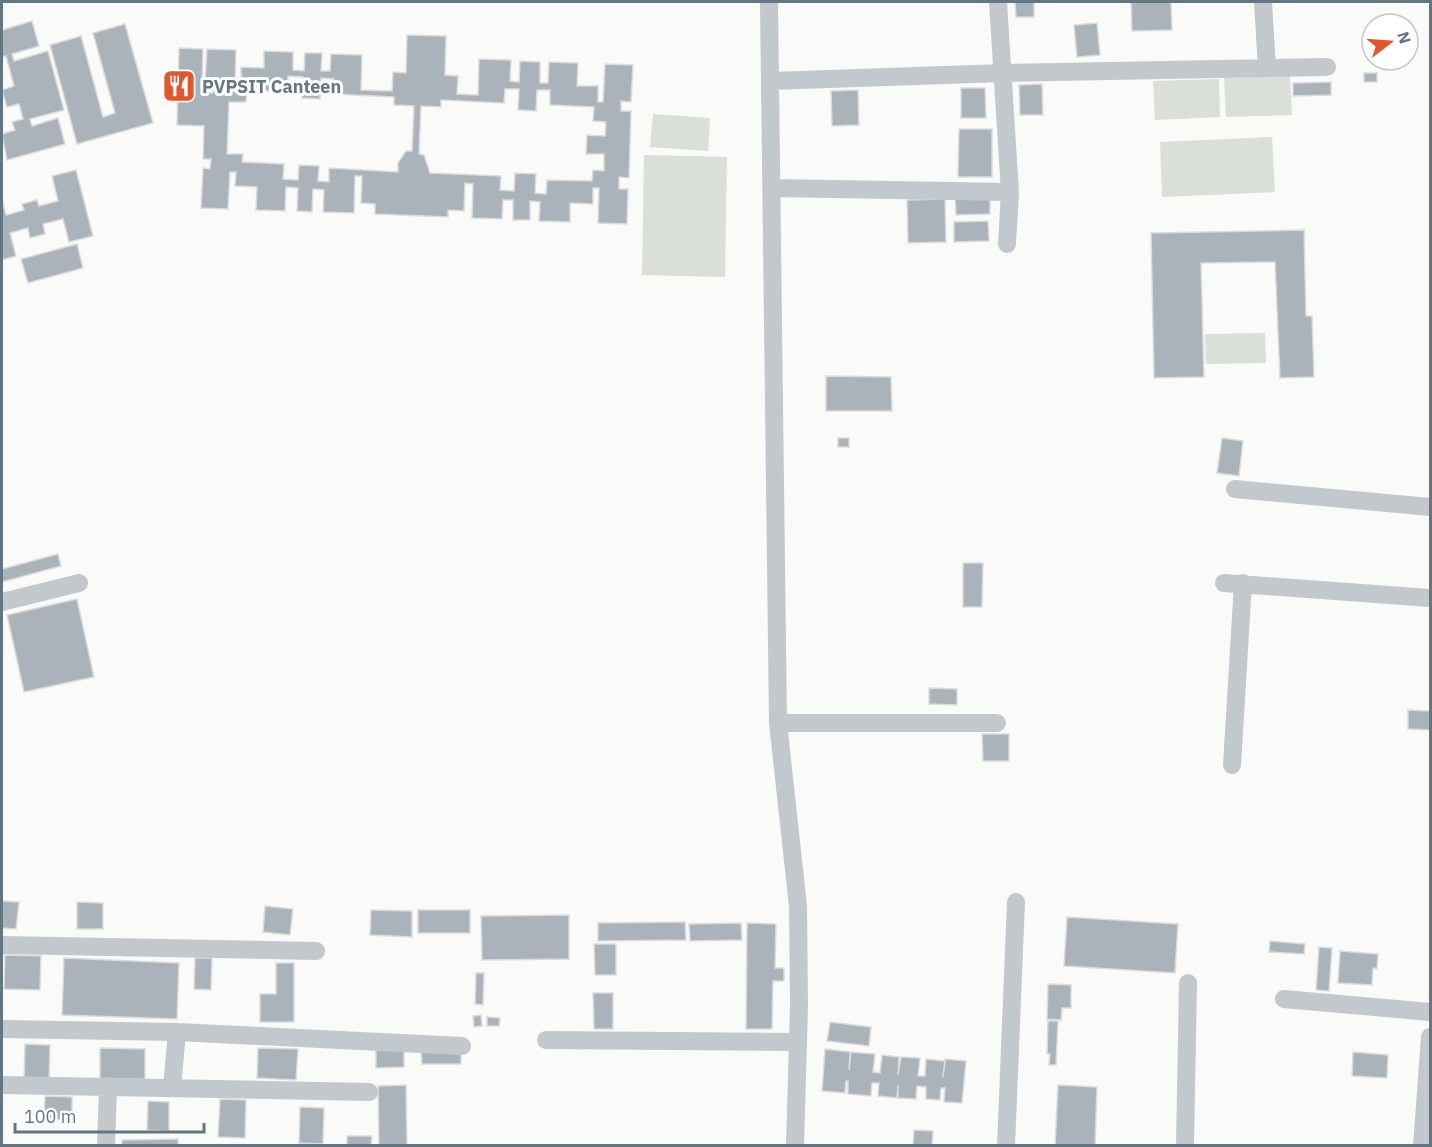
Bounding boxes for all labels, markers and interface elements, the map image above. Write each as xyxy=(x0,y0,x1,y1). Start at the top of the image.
north arrow xyxy=(1360,12,1420,72)
text: N xyxy=(1393,29,1416,46)
restaurant icon: PVPSIT Canteen xyxy=(161,68,197,104)
place label: PVPSIT Canteen xyxy=(202,75,341,98)
scale bar xyxy=(15,1096,204,1134)
text: 100 m xyxy=(24,1105,76,1128)

